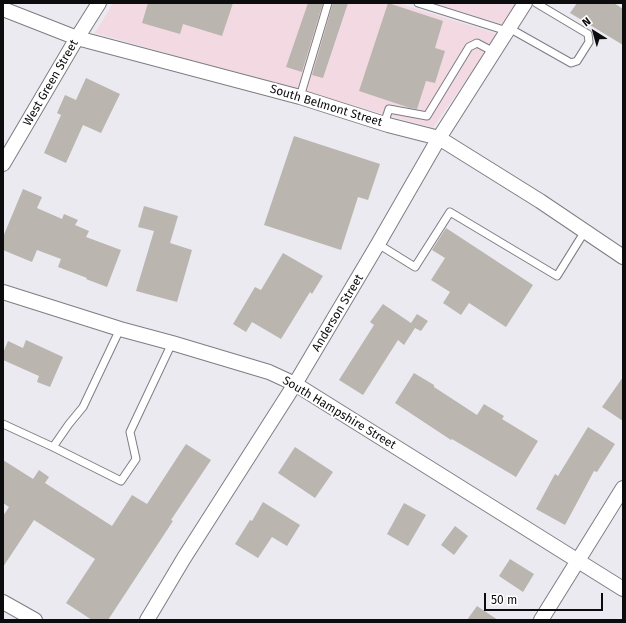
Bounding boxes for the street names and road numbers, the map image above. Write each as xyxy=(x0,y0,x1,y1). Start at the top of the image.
street label: West Green Street xyxy=(20,37,82,129)
street label: South Belmont Street xyxy=(268,82,384,130)
street label: Anderson Street xyxy=(309,272,367,354)
street label: South Hampshire Street xyxy=(280,373,398,453)

